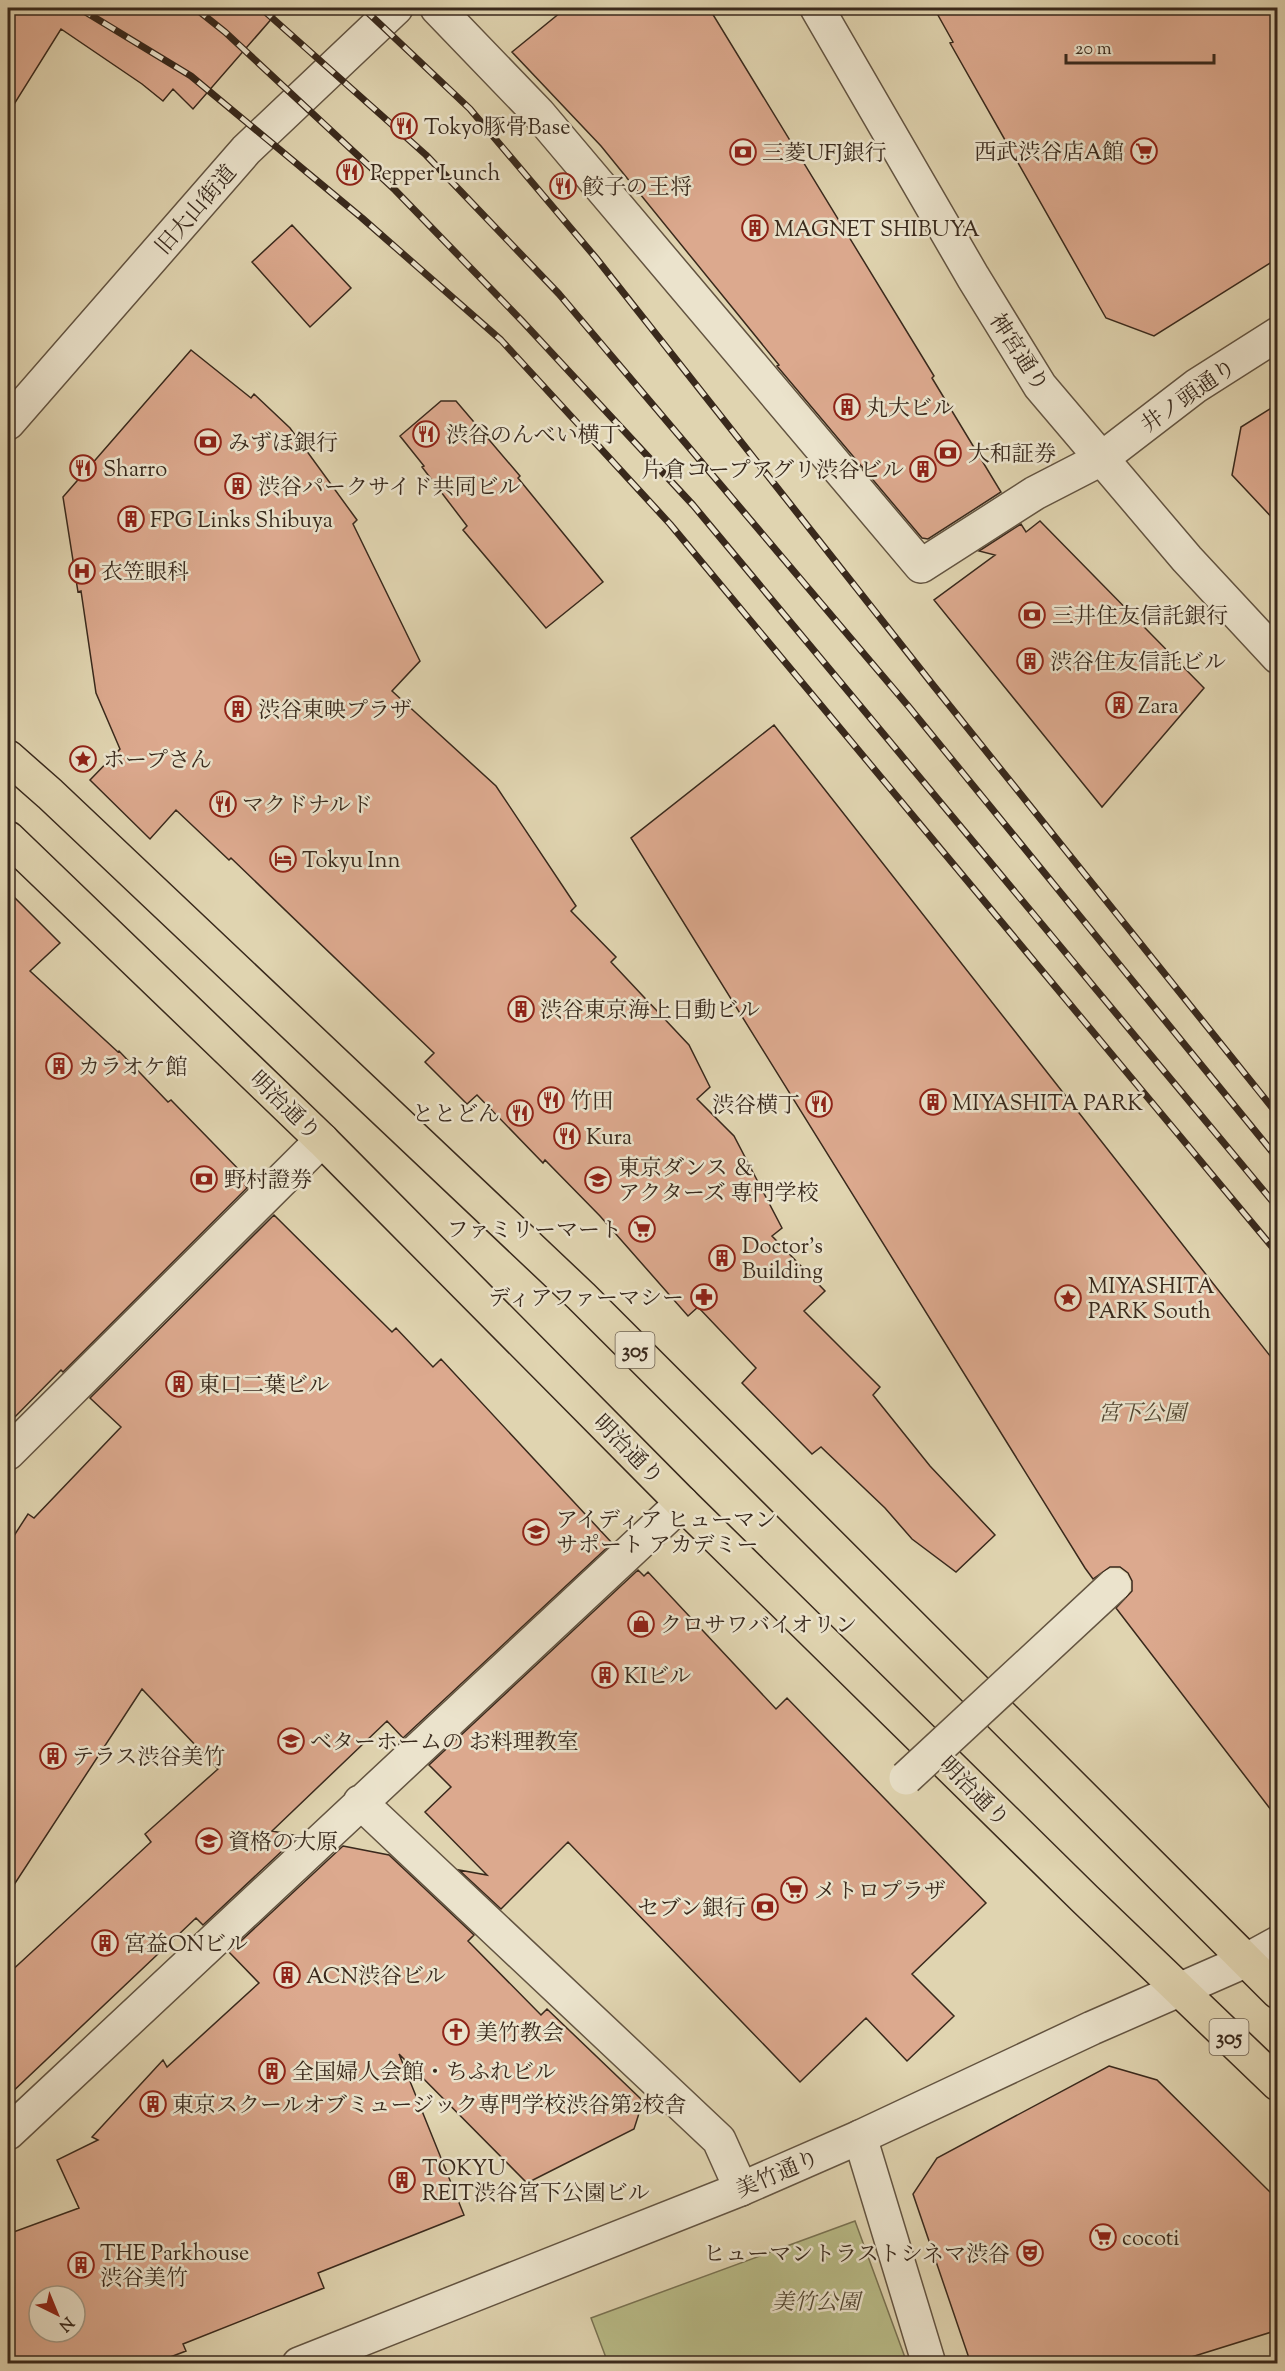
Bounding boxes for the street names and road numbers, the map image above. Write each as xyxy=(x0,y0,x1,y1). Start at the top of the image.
street label: 旧大山街道 xyxy=(149,159,245,263)
street label: 神宮通り xyxy=(980,308,1055,399)
street label: 井ノ頭通り xyxy=(1135,353,1244,442)
street label: 明治通り xyxy=(241,1065,327,1149)
road number: 305 xyxy=(616,1332,654,1368)
street label: 明治通り xyxy=(584,1409,669,1494)
street label: 明治通り xyxy=(930,1751,1015,1836)
road number: 305 xyxy=(1210,2019,1248,2055)
street label: 美竹通り xyxy=(731,2144,825,2208)

